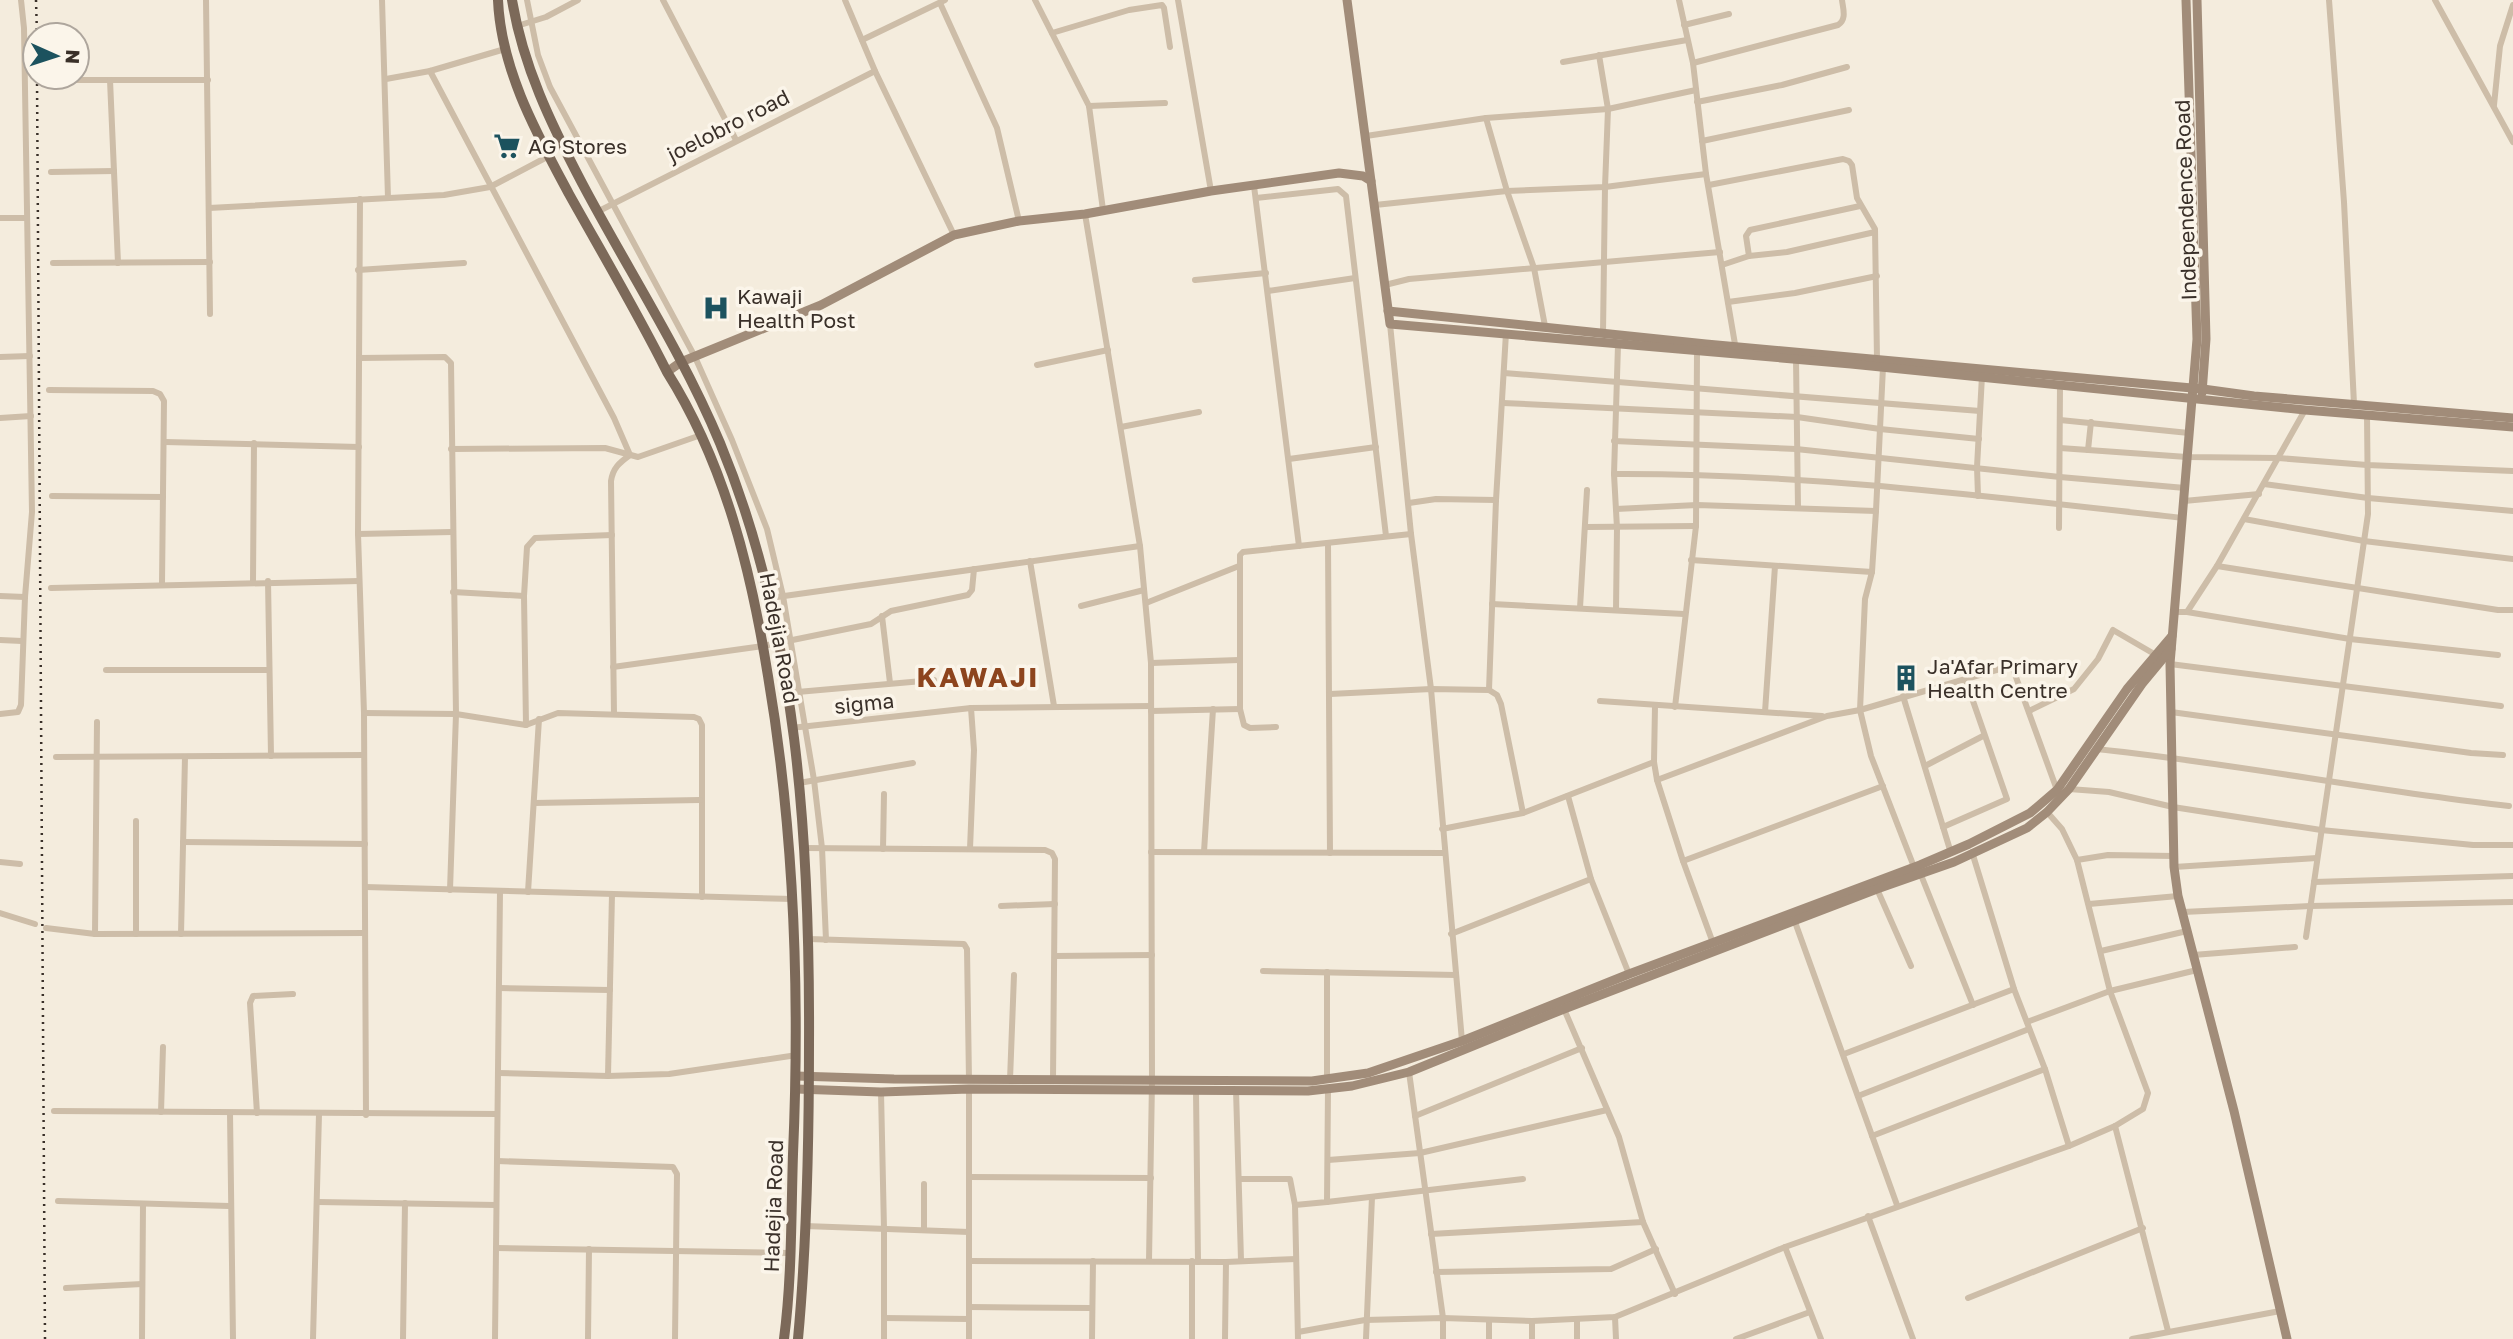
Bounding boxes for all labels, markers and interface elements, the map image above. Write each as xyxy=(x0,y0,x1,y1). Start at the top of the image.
north arrow xyxy=(21,21,91,91)
text: N xyxy=(62,49,85,65)
street label: joelobro road xyxy=(662,83,793,167)
street label: Independence Road xyxy=(2169,99,2201,301)
supermarket icon: AG Stores xyxy=(492,131,522,161)
place label: AG Stores xyxy=(528,133,627,159)
place label: Kawaji Health Post xyxy=(737,283,856,333)
hospital icon: Kawaji Health Post xyxy=(701,293,731,323)
street label: Hadejia Road xyxy=(755,570,805,706)
place label: Ja'Afar Primary Health Centre xyxy=(1927,653,2078,703)
district label: KAWAJI xyxy=(916,660,1040,693)
building icon: Ja'Afar Primary Health Centre xyxy=(1891,663,1921,693)
street label: sigma xyxy=(833,687,895,719)
street label: Hadejia Road xyxy=(758,1139,788,1273)

